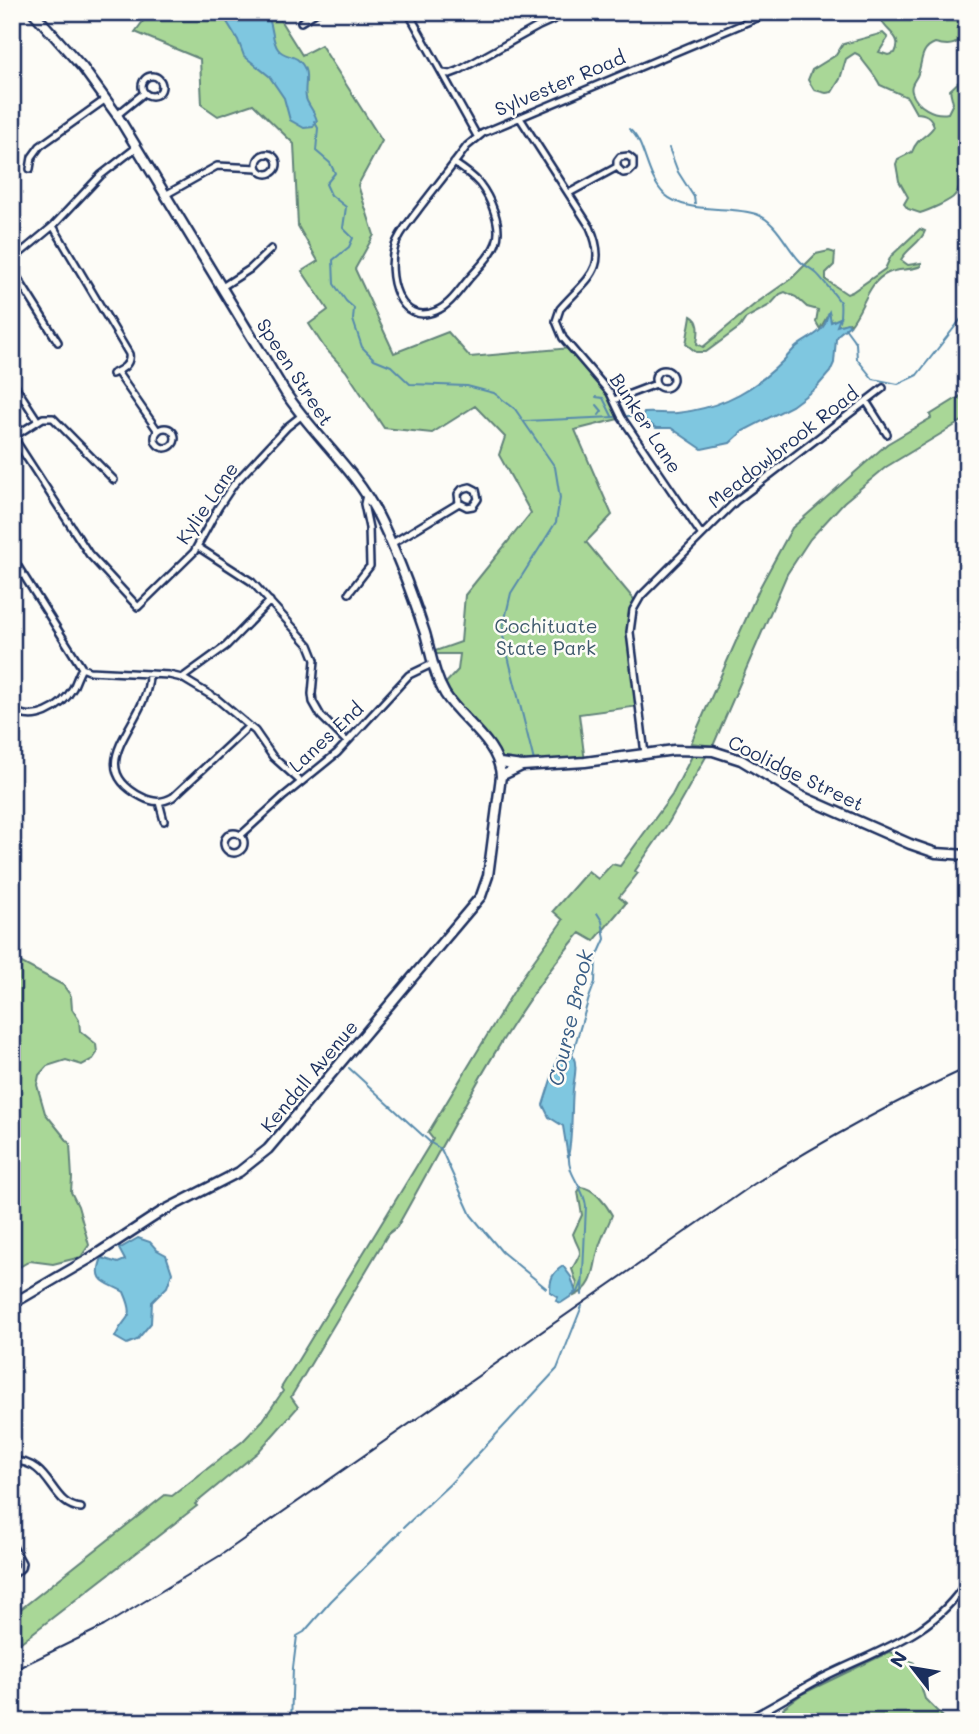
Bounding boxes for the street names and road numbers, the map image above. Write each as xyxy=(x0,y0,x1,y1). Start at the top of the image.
street label: Sylvester Road xyxy=(491,44,629,121)
street label: Speen Street xyxy=(251,313,339,430)
street label: Bunker Lane xyxy=(605,368,688,477)
street label: Meadowbrook Road xyxy=(702,380,863,513)
street label: Kylie Lane xyxy=(170,457,243,549)
street label: Lanes End xyxy=(283,696,368,777)
street label: Coolidge Street xyxy=(724,729,868,816)
street label: Kendall Avenue xyxy=(254,1014,363,1137)

